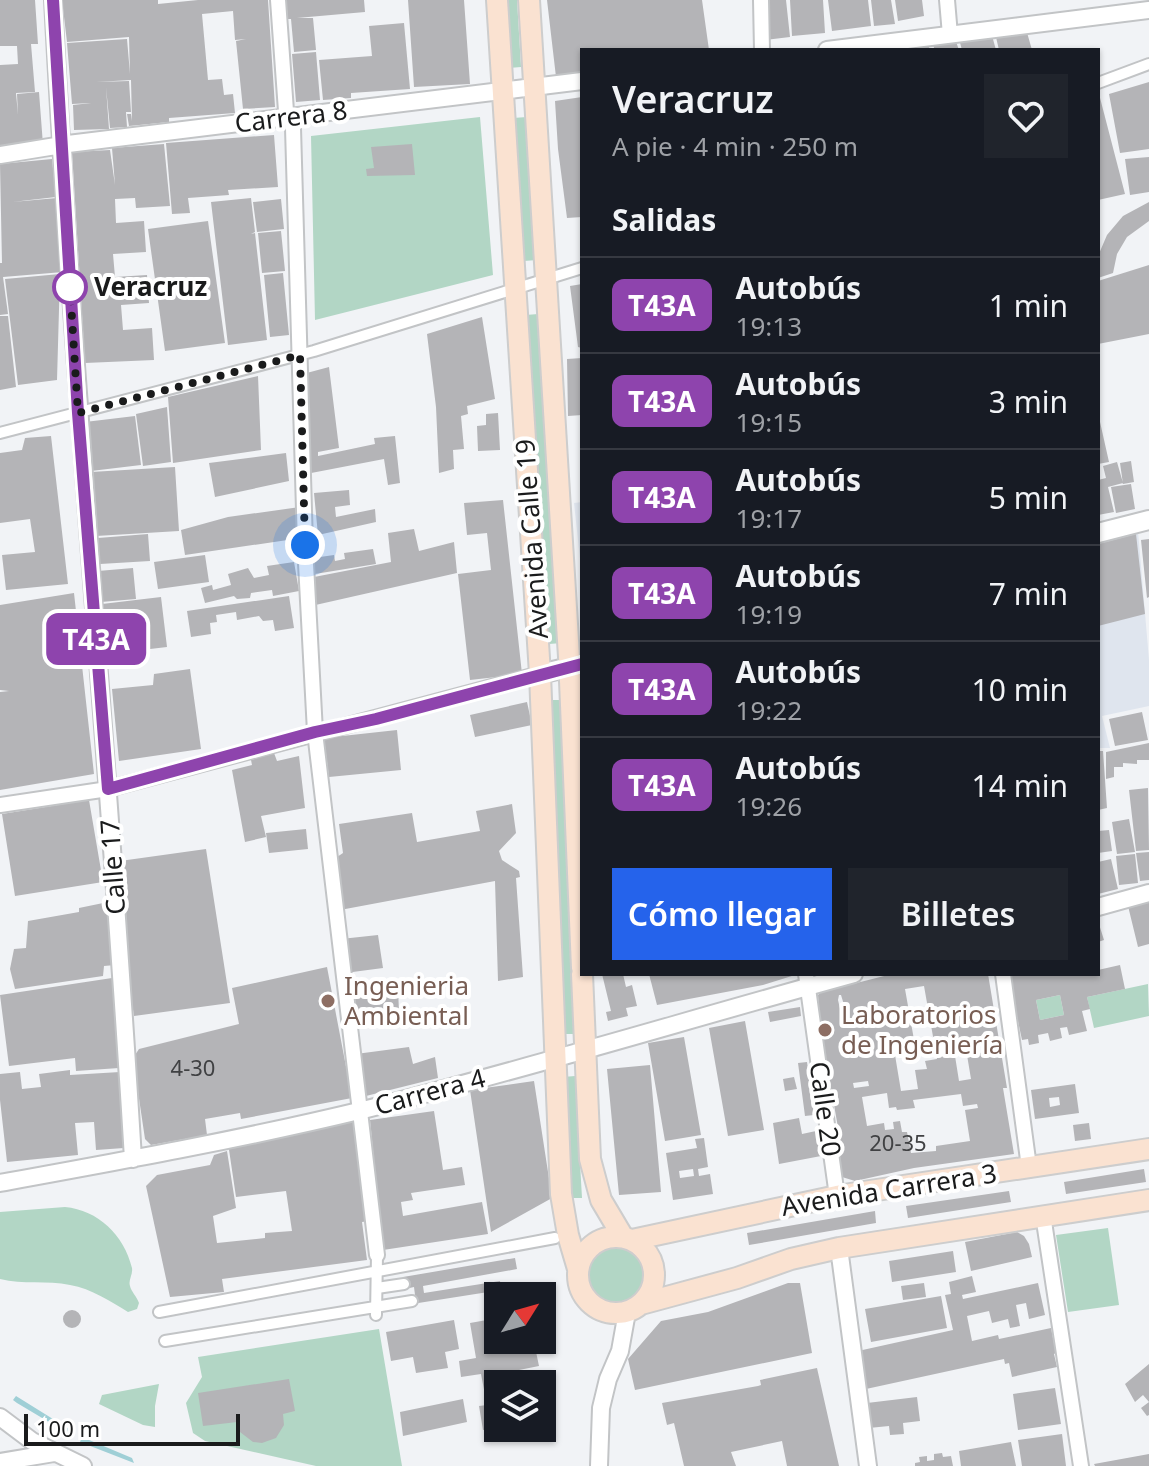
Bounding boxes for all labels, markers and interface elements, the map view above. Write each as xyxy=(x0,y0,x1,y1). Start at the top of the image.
text: Veracruz xyxy=(612,72,774,124)
button: heart xyxy=(984,74,1068,158)
street label: Carrera 8 xyxy=(233,91,349,141)
text: A pie · 4 min · 250 m xyxy=(612,128,858,164)
text: Salidas xyxy=(612,199,716,240)
text: Autobús xyxy=(736,267,861,308)
place label: Veracruz xyxy=(94,268,208,304)
marker: Veracruz xyxy=(53,270,87,304)
text: 1 min xyxy=(989,285,1068,326)
text: T43A xyxy=(628,286,696,324)
text: 19:13 xyxy=(736,308,802,344)
text: Autobús xyxy=(736,363,861,404)
text: 3 min xyxy=(989,381,1068,422)
text: T43A xyxy=(628,382,696,420)
text: 19:15 xyxy=(736,404,802,440)
street label: Avenida Calle 19 xyxy=(506,438,556,640)
text: Autobús xyxy=(736,459,861,500)
text: 5 min xyxy=(989,477,1068,518)
text: T43A xyxy=(628,478,696,516)
text: 19:17 xyxy=(736,500,802,536)
your location xyxy=(285,525,325,565)
text: Autobús xyxy=(736,555,861,596)
text: 7 min xyxy=(989,573,1068,614)
text: T43A xyxy=(628,574,696,612)
text: 19:19 xyxy=(736,596,802,632)
line badge: T43A xyxy=(40,613,152,665)
text: T43A xyxy=(62,620,130,658)
text: Autobús xyxy=(736,651,861,692)
text: 10 min xyxy=(972,669,1068,710)
text: T43A xyxy=(628,670,696,708)
text: 19:22 xyxy=(736,692,802,728)
text: Autobús xyxy=(736,747,861,788)
text: 14 min xyxy=(972,765,1068,806)
text: T43A xyxy=(628,766,696,804)
text: 19:26 xyxy=(736,788,802,824)
street label: Calle 17 xyxy=(91,818,133,916)
button: Cómo llegar xyxy=(612,868,832,960)
button: Billetes xyxy=(848,868,1068,960)
place label: Ingenieria Ambiental xyxy=(344,967,469,1033)
marker: Ingenieria Ambiental xyxy=(319,992,337,1010)
place label: Laboratorios de Ingeniería xyxy=(841,996,1003,1062)
marker: Laboratorios de Ingeniería xyxy=(816,1021,834,1039)
house number: 4-30 xyxy=(171,1052,215,1082)
street label: Carrera 4 xyxy=(370,1059,489,1123)
street label: Calle 20 xyxy=(802,1059,850,1159)
house number: 20-35 xyxy=(869,1127,927,1157)
street label: Avenida Carrera 3 xyxy=(779,1154,999,1224)
north arrow xyxy=(484,1282,556,1354)
map controls xyxy=(484,1282,556,1442)
button: layers xyxy=(484,1370,556,1442)
scale bar xyxy=(24,1410,240,1446)
text: 100 m xyxy=(36,1413,100,1443)

